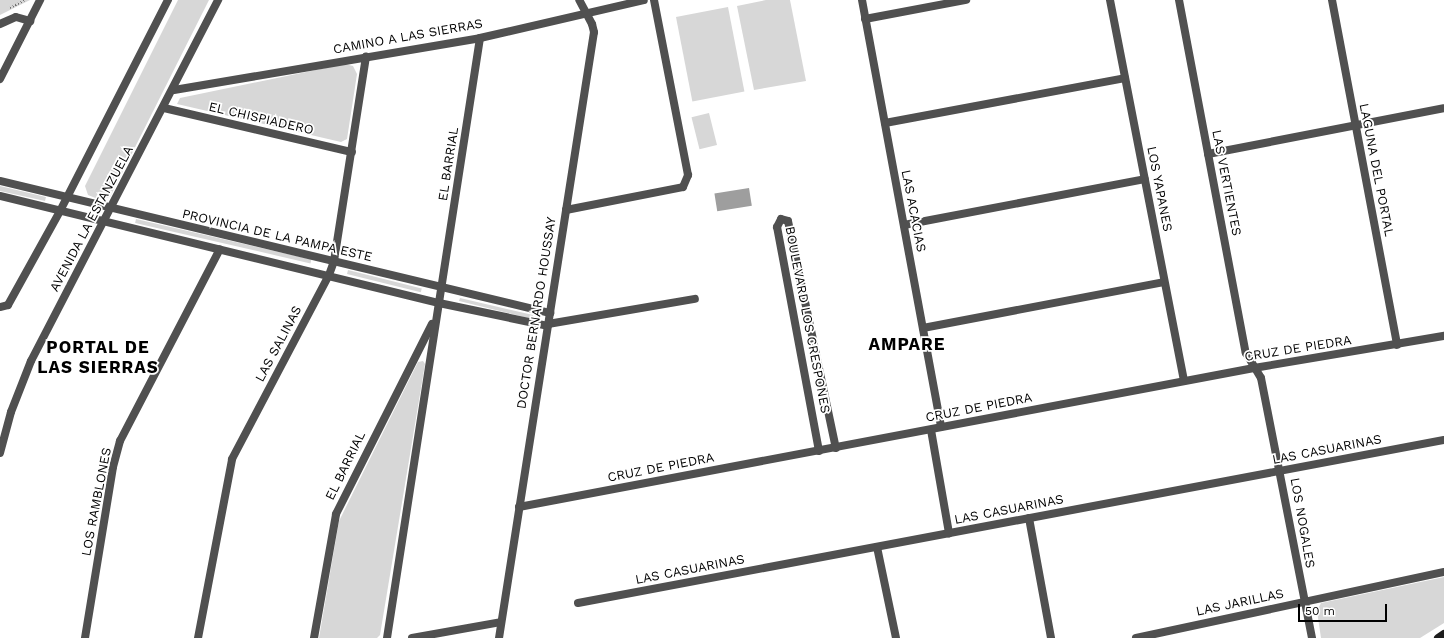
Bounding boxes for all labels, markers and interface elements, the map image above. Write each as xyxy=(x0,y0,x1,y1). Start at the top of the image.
street label: CAMINO A LAS SIERRAS xyxy=(331,16,485,58)
street label: EL CHISPIADERO xyxy=(207,99,315,139)
street label: LAGUNA DEL PORTAL xyxy=(1355,102,1397,238)
street label: EL BARRIAL xyxy=(435,126,463,202)
street label: LAS VERTIENTES xyxy=(1208,128,1244,238)
street label: AVENIDA LA ESTANZUELA xyxy=(47,143,137,295)
street label: LOS YAPANES xyxy=(1143,145,1175,233)
street label: LAS ACACIAS xyxy=(897,168,929,254)
street label: PROVINCIA DE LA PAMPA ESTE xyxy=(180,206,374,266)
street label: DOCTOR BERNARDO HOUSSAY xyxy=(514,216,560,410)
street label: BOULEVARD LOS CRESPONES xyxy=(781,225,833,415)
street label: LAS SALINAS xyxy=(252,303,306,385)
street label: CRUZ DE PIEDRA xyxy=(1243,333,1353,365)
district label: AMPARE xyxy=(868,335,946,355)
district label: PORTAL DE LAS SIERRAS xyxy=(37,338,159,378)
street label: CRUZ DE PIEDRA xyxy=(924,390,1034,426)
street label: EL BARRIAL xyxy=(323,429,369,503)
street label: LAS CASUARINAS xyxy=(1271,432,1383,468)
street label: LOS RAMBLONES xyxy=(79,446,115,558)
street label: CRUZ DE PIEDRA xyxy=(606,450,716,486)
street label: LOS NOGALES xyxy=(1286,477,1318,569)
street label: LAS CASUARINAS xyxy=(953,492,1065,528)
street label: LAS CASUARINAS xyxy=(634,552,746,588)
street label: LAS JARILLAS xyxy=(1195,586,1285,620)
scale bar xyxy=(1300,596,1389,622)
text: 50 m xyxy=(1305,604,1335,618)

